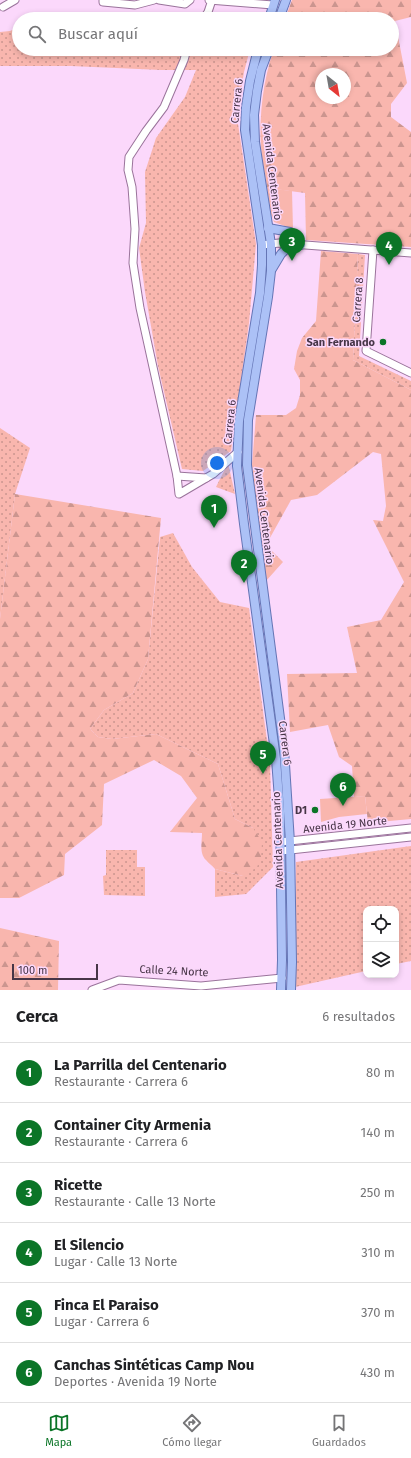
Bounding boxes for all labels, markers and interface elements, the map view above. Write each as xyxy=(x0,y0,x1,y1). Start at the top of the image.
search box xyxy=(12,12,399,56)
icon: search xyxy=(26,23,48,45)
text: Buscar aquí xyxy=(58,25,138,43)
north arrow xyxy=(315,68,351,104)
street label: Carrera 6 xyxy=(228,78,246,124)
street label: Avenida Centenario xyxy=(260,123,284,221)
pin: 3 xyxy=(279,228,305,261)
pin: 4 xyxy=(376,232,402,265)
street label: Carrera 8 xyxy=(350,277,366,323)
place label: San Fernando xyxy=(307,336,376,349)
marker: San Fernando xyxy=(378,337,388,347)
street label: Carrera 6 xyxy=(221,399,239,445)
your location xyxy=(207,453,227,473)
street label: Avenida Centenario xyxy=(252,467,276,565)
pin: 1 xyxy=(201,495,227,528)
pin: 2 xyxy=(231,550,257,583)
street label: Carrera 6 xyxy=(276,720,294,766)
pin: 5 xyxy=(250,741,276,774)
pin: 6 xyxy=(330,773,356,806)
street label: Avenida Centenario xyxy=(270,791,286,889)
place label: D1 xyxy=(295,804,307,817)
marker: D1 xyxy=(310,805,320,815)
street label: Avenida 19 Norte xyxy=(302,814,388,836)
map controls xyxy=(363,906,399,978)
button: locate xyxy=(363,906,399,942)
button: layers xyxy=(363,942,399,978)
scale bar xyxy=(12,962,98,981)
street label: Calle 24 Norte xyxy=(139,963,209,979)
text: 100 m xyxy=(18,964,47,977)
text: Cerca xyxy=(16,1006,58,1027)
text: 6 resultados xyxy=(322,1009,395,1024)
text: La Parrilla del Centenario xyxy=(54,1056,227,1074)
text: 1 xyxy=(26,1065,32,1080)
text: 80 m xyxy=(366,1065,395,1080)
text: Restaurante · Carrera 6 xyxy=(54,1074,188,1089)
text: Container City Armenia xyxy=(54,1116,211,1134)
text: 2 xyxy=(26,1125,32,1140)
text: 140 m xyxy=(361,1125,395,1140)
text: Restaurante · Carrera 6 xyxy=(54,1134,188,1149)
text: Ricette xyxy=(54,1176,102,1194)
text: 3 xyxy=(26,1185,32,1200)
text: 250 m xyxy=(360,1185,395,1200)
text: Restaurante · Calle 13 Norte xyxy=(54,1194,216,1209)
text: El Silencio xyxy=(54,1236,124,1254)
text: 4 xyxy=(25,1245,33,1260)
text: 310 m xyxy=(361,1245,395,1260)
text: Lugar · Calle 13 Norte xyxy=(54,1254,177,1269)
text: Finca El Paraiso xyxy=(54,1296,159,1314)
text: 5 xyxy=(26,1305,32,1320)
text: 370 m xyxy=(361,1305,395,1320)
text: Lugar · Carrera 6 xyxy=(54,1314,149,1329)
text: Canchas Sintéticas Camp Nou xyxy=(54,1356,254,1374)
text: 6 xyxy=(25,1365,33,1380)
text: 430 m xyxy=(360,1365,395,1380)
text: Deportes · Avenida 19 Norte xyxy=(54,1374,217,1389)
tab: Mapa xyxy=(45,1412,72,1449)
tab: Cómo llegar xyxy=(162,1412,222,1449)
tab: Guardados xyxy=(312,1412,366,1449)

